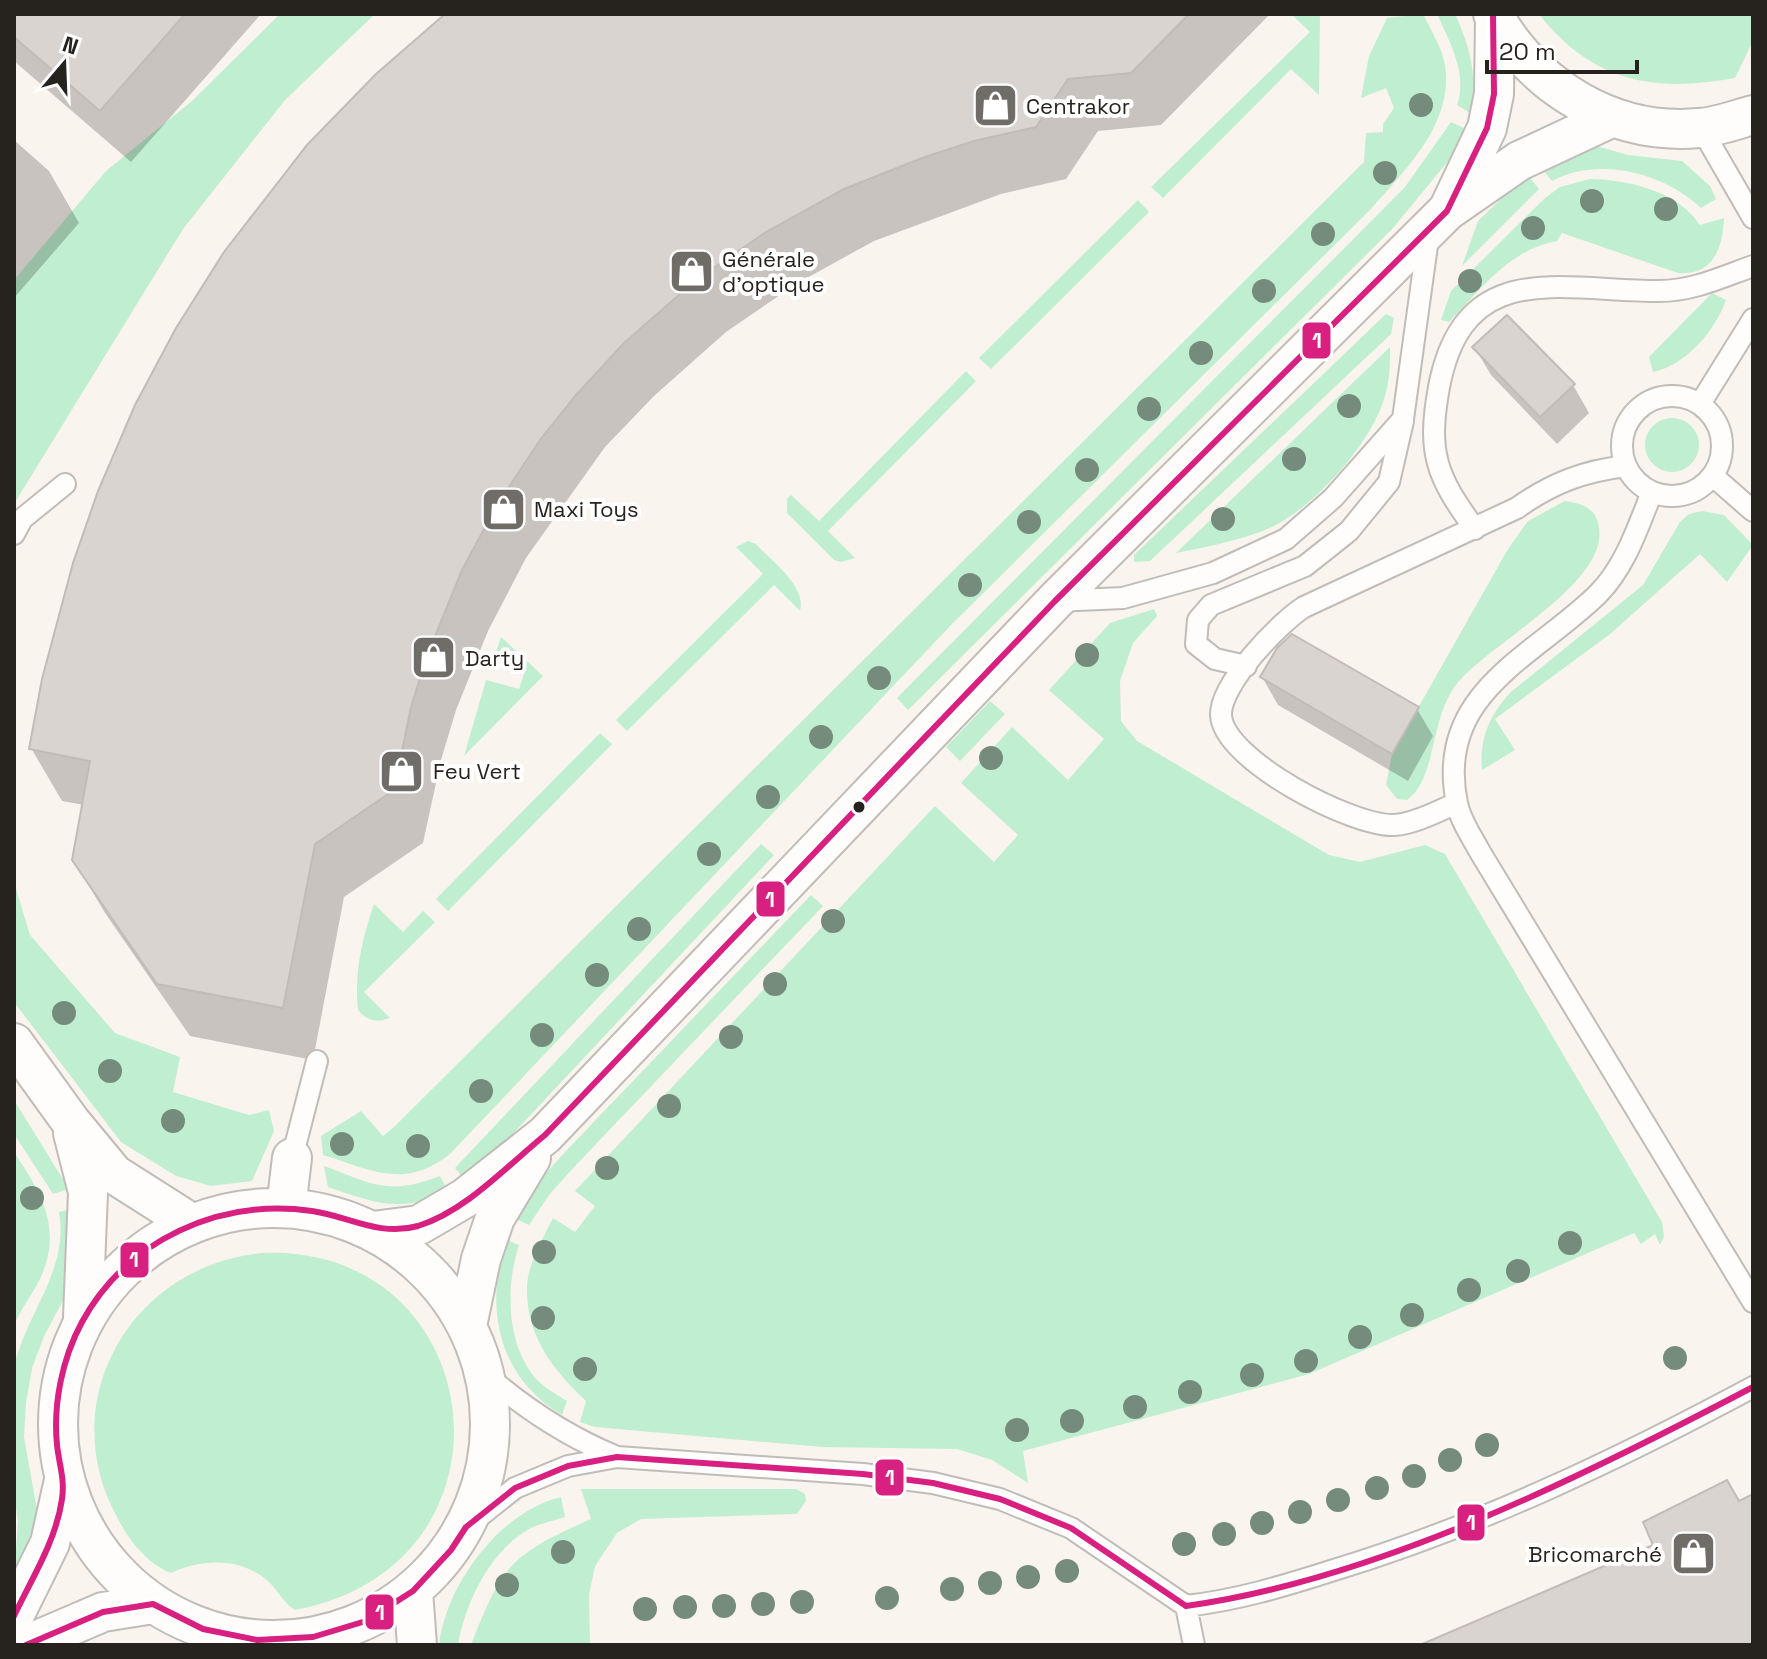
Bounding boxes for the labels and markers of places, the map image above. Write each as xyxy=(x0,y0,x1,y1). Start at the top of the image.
shop icon: Centrakor xyxy=(971,82,1019,130)
place label: Centrakor xyxy=(1026,92,1130,120)
place label: Générale d'optique xyxy=(722,245,824,298)
shop icon: Générale d'optique xyxy=(667,248,715,296)
shop icon: Maxi Toys xyxy=(479,485,527,533)
place label: Maxi Toys xyxy=(534,495,639,523)
shop icon: Darty xyxy=(410,634,458,682)
place label: Darty xyxy=(465,644,524,672)
shop icon: Feu Vert xyxy=(378,747,426,795)
place label: Feu Vert xyxy=(433,757,521,785)
unlabelled marker xyxy=(851,799,867,815)
shop icon: Bricomarché xyxy=(1669,1530,1717,1578)
place label: Bricomarché xyxy=(1528,1540,1662,1568)

